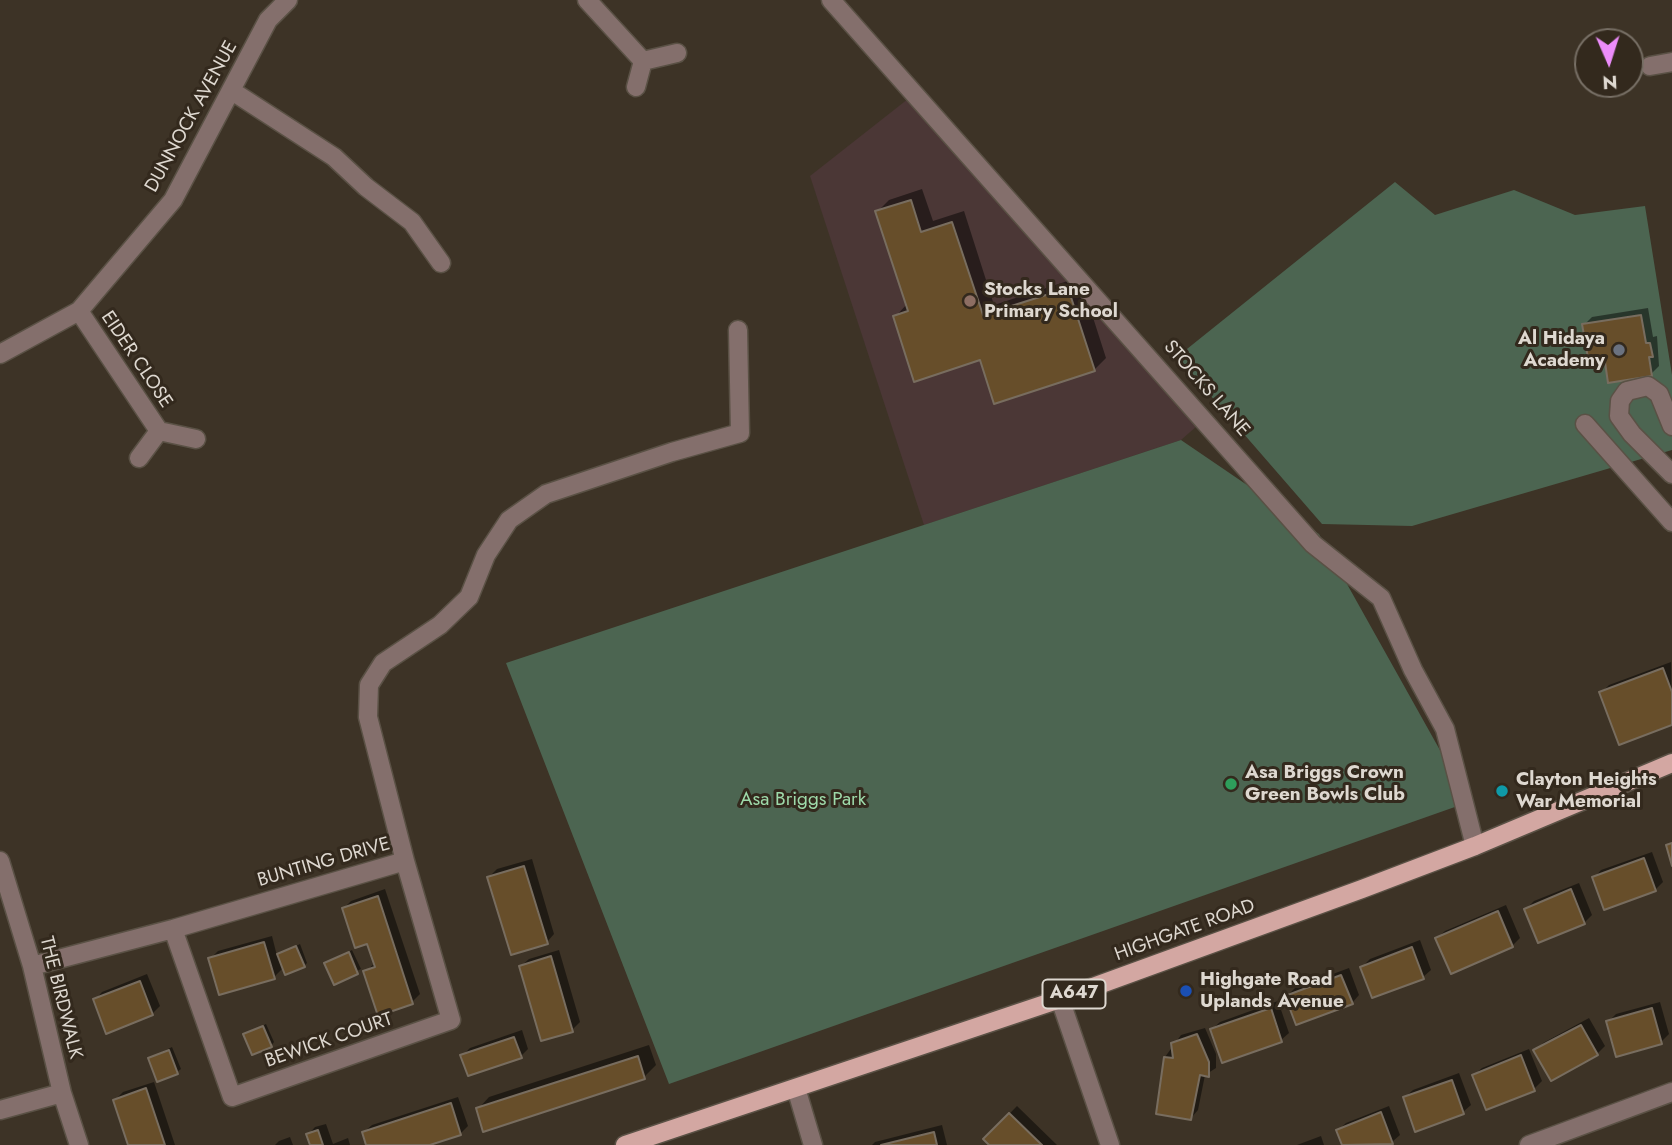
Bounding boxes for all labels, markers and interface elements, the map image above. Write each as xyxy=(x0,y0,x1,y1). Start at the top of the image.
north arrow xyxy=(1574,28,1644,98)
street label: DUNNOCK AVENUE xyxy=(141,37,243,197)
text: N xyxy=(1602,69,1618,96)
place label: Stocks Lane Primary School xyxy=(984,279,1118,323)
marker: Stocks Lane Primary School xyxy=(962,293,978,309)
street label: EIDER CLOSE xyxy=(95,307,177,413)
place label: Al Hidaya Academy xyxy=(1518,328,1605,372)
street label: STOCKS LANE xyxy=(1158,336,1254,442)
marker: Al Hidaya Academy xyxy=(1611,342,1627,358)
place label: Asa Briggs Crown Green Bowls Club xyxy=(1245,762,1405,806)
place label: Clayton Heights War Memorial xyxy=(1516,769,1657,813)
marker: Asa Briggs Crown Green Bowls Club xyxy=(1223,776,1239,792)
marker: Clayton Heights War Memorial xyxy=(1494,783,1510,799)
park label: Asa Briggs Park xyxy=(740,789,866,811)
street label: BUNTING DRIVE xyxy=(255,833,393,893)
street label: HIGHGATE ROAD xyxy=(1112,895,1258,967)
street label: THE BIRDWALK xyxy=(34,934,86,1062)
place label: Highgate Road Uplands Avenue xyxy=(1200,969,1344,1013)
road number: A647 xyxy=(1042,979,1106,1009)
marker: Highgate Road Uplands Avenue xyxy=(1178,983,1194,999)
street label: BEWICK COURT xyxy=(262,1009,396,1073)

